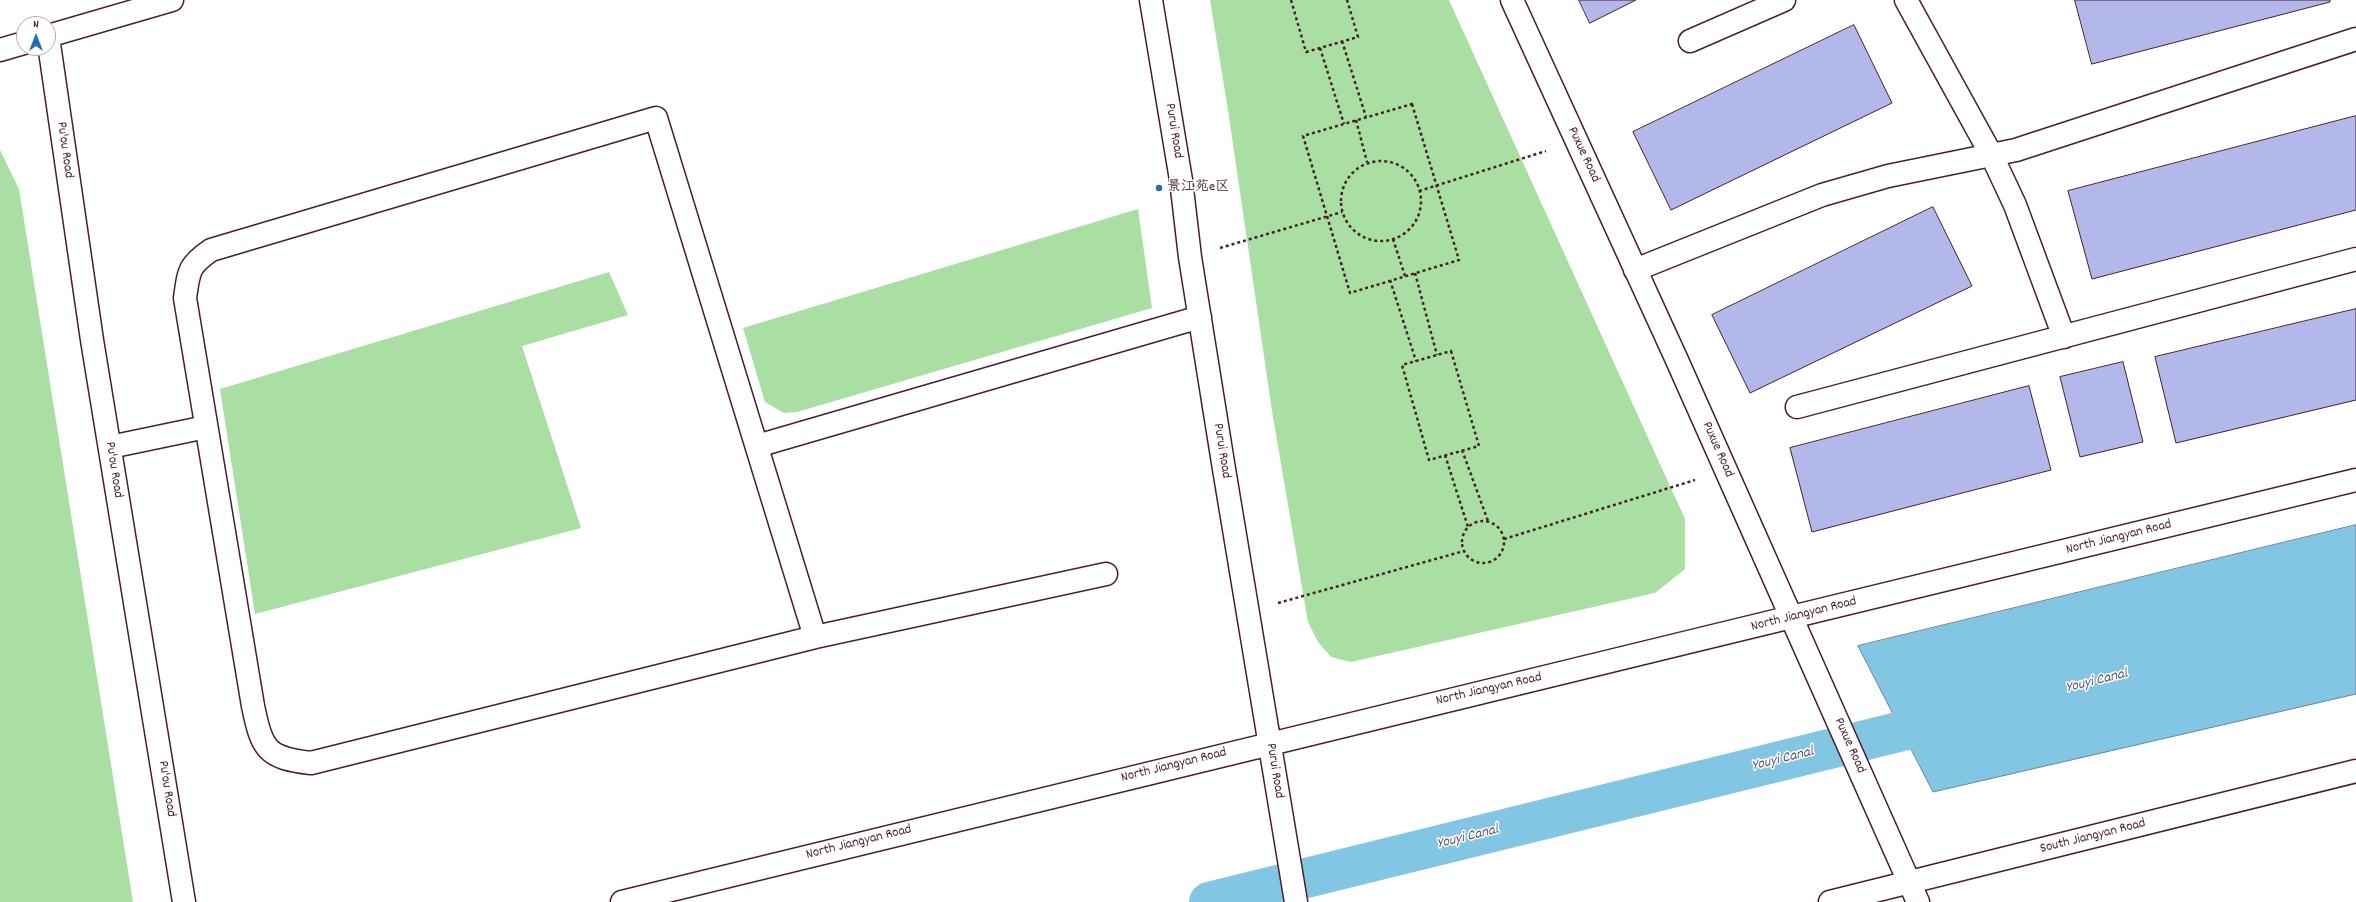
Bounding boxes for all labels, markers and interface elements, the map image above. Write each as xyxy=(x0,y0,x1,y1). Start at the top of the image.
north arrow xyxy=(16,16,56,56)
text: N xyxy=(33,17,39,33)
street label: Purui Road xyxy=(1160,102,1186,160)
street label: Pu'ou Road xyxy=(52,121,76,179)
street label: Puxue Road xyxy=(1563,125,1603,185)
place label: 景江苑e区 xyxy=(1167,180,1229,196)
marker: 景江苑e区 xyxy=(1154,183,1164,193)
street label: Puxue Road xyxy=(1697,420,1737,480)
street label: Purui Road xyxy=(1208,422,1234,480)
street label: Pu'ou Road xyxy=(100,441,126,499)
street label: North Jiangyan Road xyxy=(2065,517,2173,559)
street label: North Jiangyan Road xyxy=(1750,594,1858,636)
water label: Youyi Canal xyxy=(2064,666,2130,698)
street label: North Jiangyan Road xyxy=(1434,670,1544,710)
street label: Puxue Road xyxy=(1829,716,1869,776)
street label: Purui Road xyxy=(1261,742,1287,800)
water label: Youyi Canal xyxy=(1750,744,1816,776)
street label: North Jiangyan Road xyxy=(1120,745,1228,787)
street label: Pu'ou Road xyxy=(153,760,179,818)
street label: South Jiangyan Road xyxy=(2039,816,2147,858)
street label: North Jiangyan Road xyxy=(805,822,913,864)
water label: Youyi Canal xyxy=(1435,822,1501,854)

